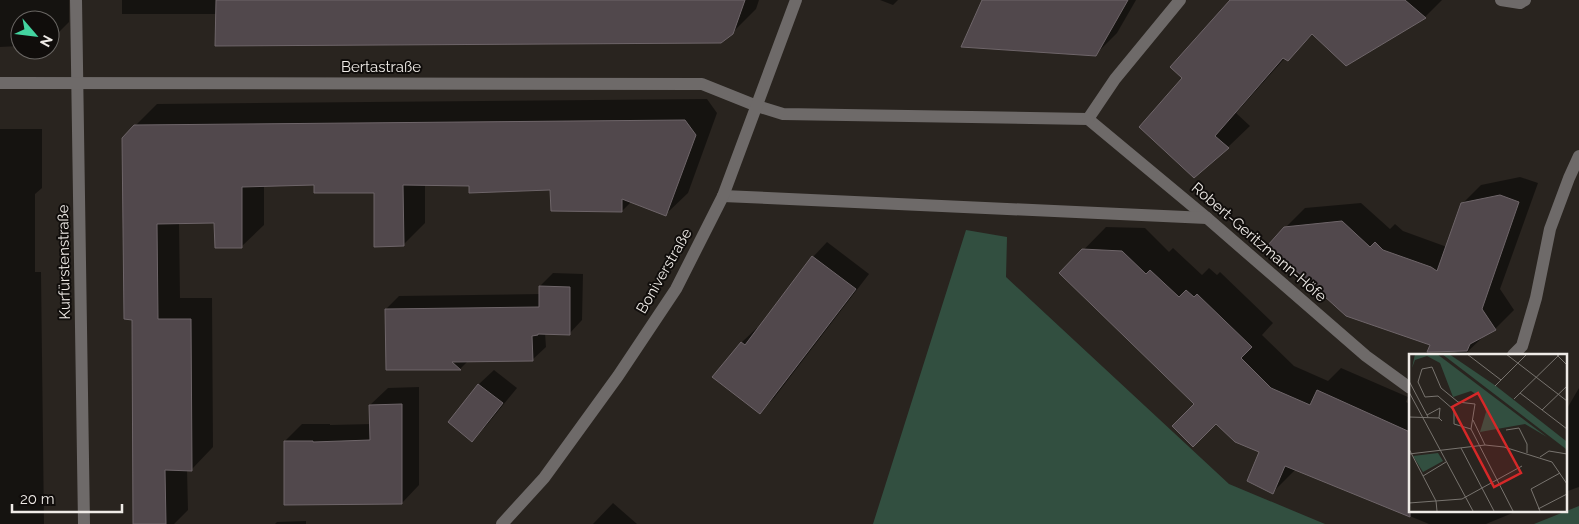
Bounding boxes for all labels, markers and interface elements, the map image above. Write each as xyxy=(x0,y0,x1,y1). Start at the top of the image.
north arrow xyxy=(10,10,60,60)
text: N xyxy=(37,33,56,50)
street label: Bertastraße xyxy=(341,58,421,76)
street label: Robert-Geritzmann-Höfe xyxy=(1188,179,1330,306)
street label: Kurfürstenstraße xyxy=(54,204,74,320)
street label: Boniverstraße xyxy=(632,225,696,317)
inset map xyxy=(1409,354,1566,512)
scale bar xyxy=(12,482,122,514)
text: 20 m xyxy=(20,490,55,508)

